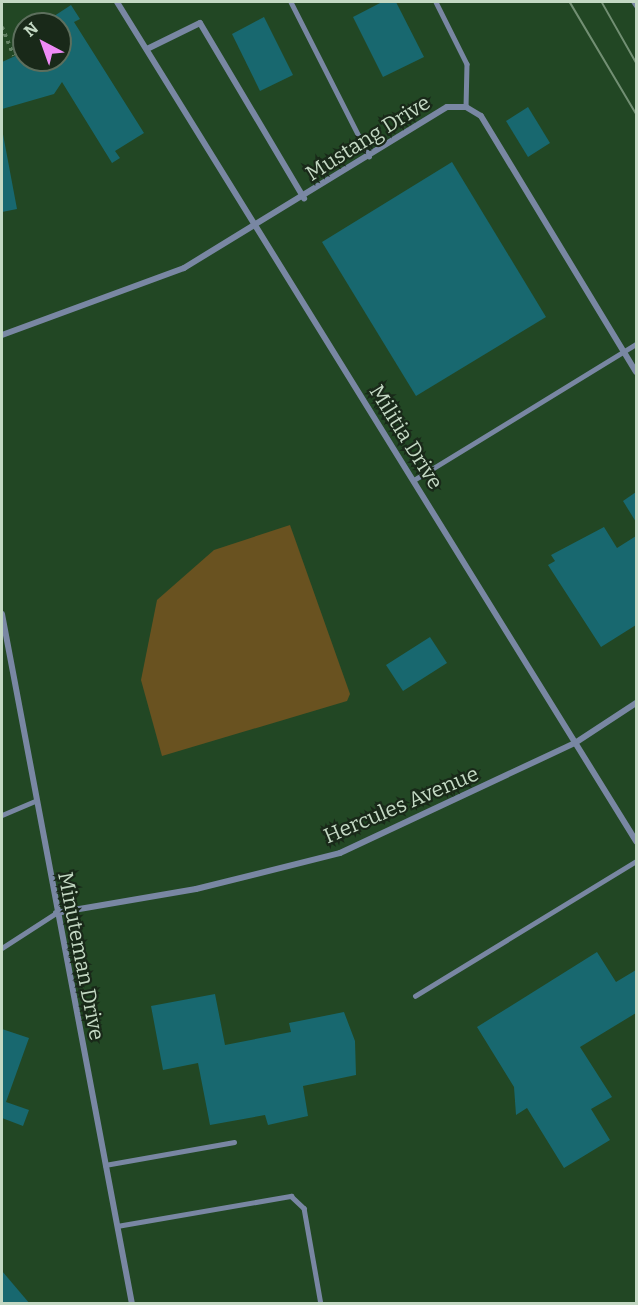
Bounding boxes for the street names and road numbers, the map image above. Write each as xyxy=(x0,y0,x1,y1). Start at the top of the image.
street label: Mustang Drive xyxy=(301,90,435,186)
street label: Militia Drive xyxy=(364,380,448,494)
street label: Hercules Avenue xyxy=(320,761,482,849)
street label: Minuteman Drive xyxy=(52,870,110,1042)

